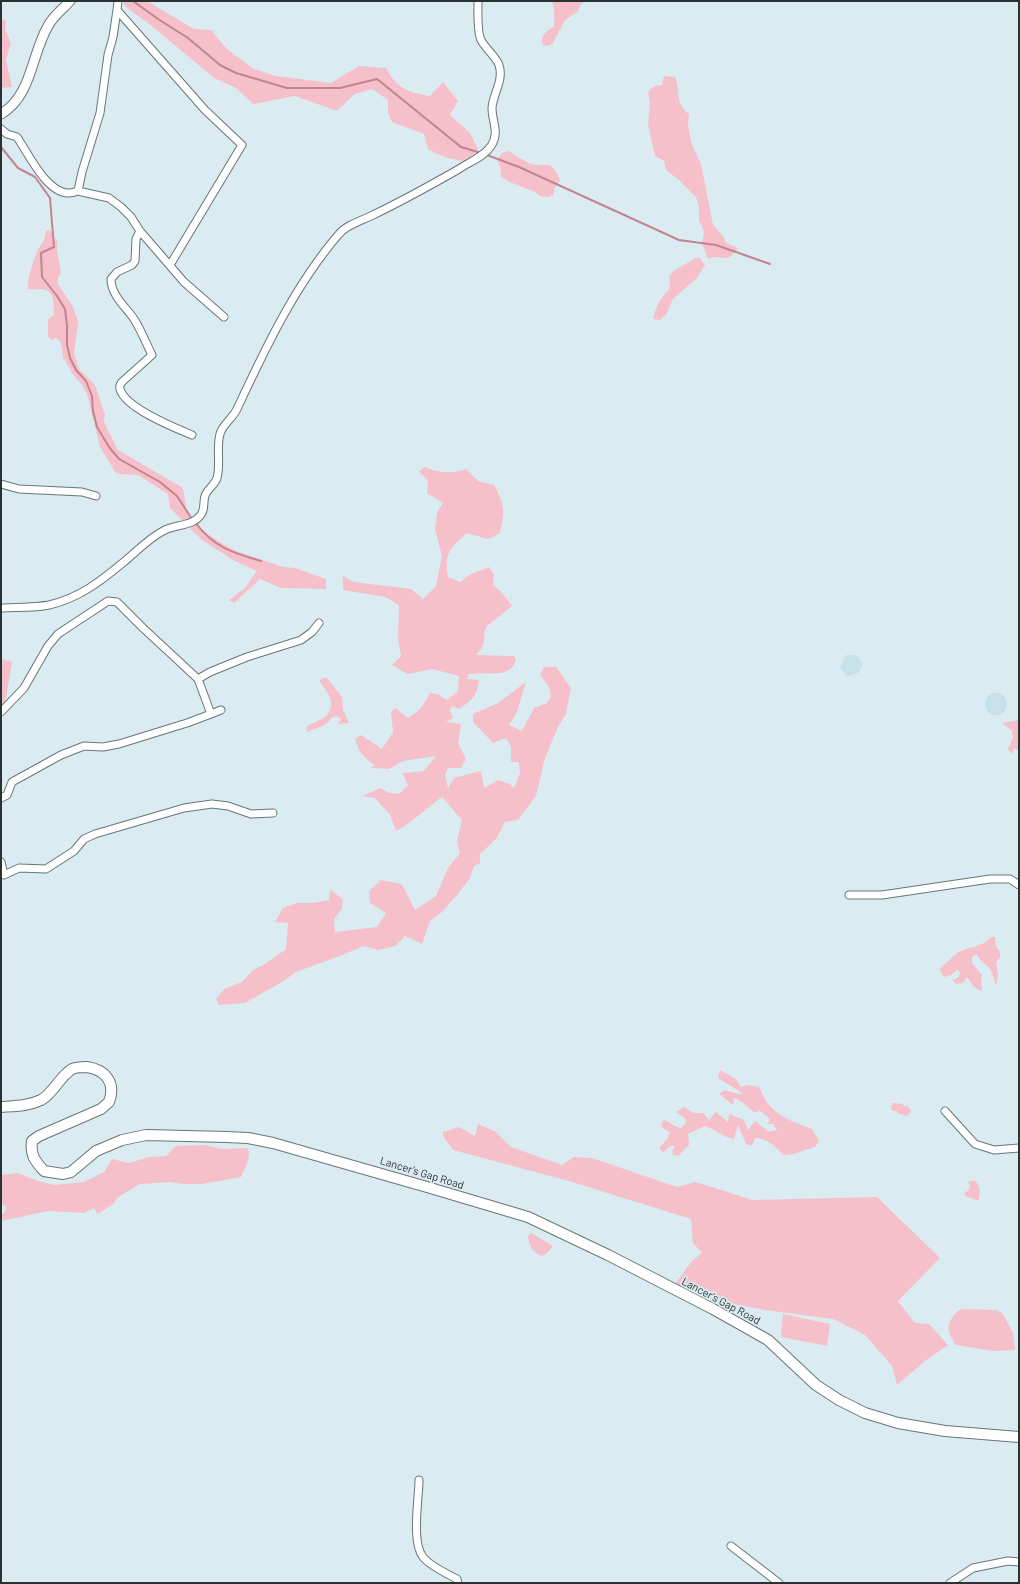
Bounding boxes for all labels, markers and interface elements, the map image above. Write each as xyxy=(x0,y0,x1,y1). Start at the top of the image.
street label: Lancer's Gap Road xyxy=(378,1154,466,1192)
street label: Lancer's Gap Road xyxy=(679,1275,763,1327)

